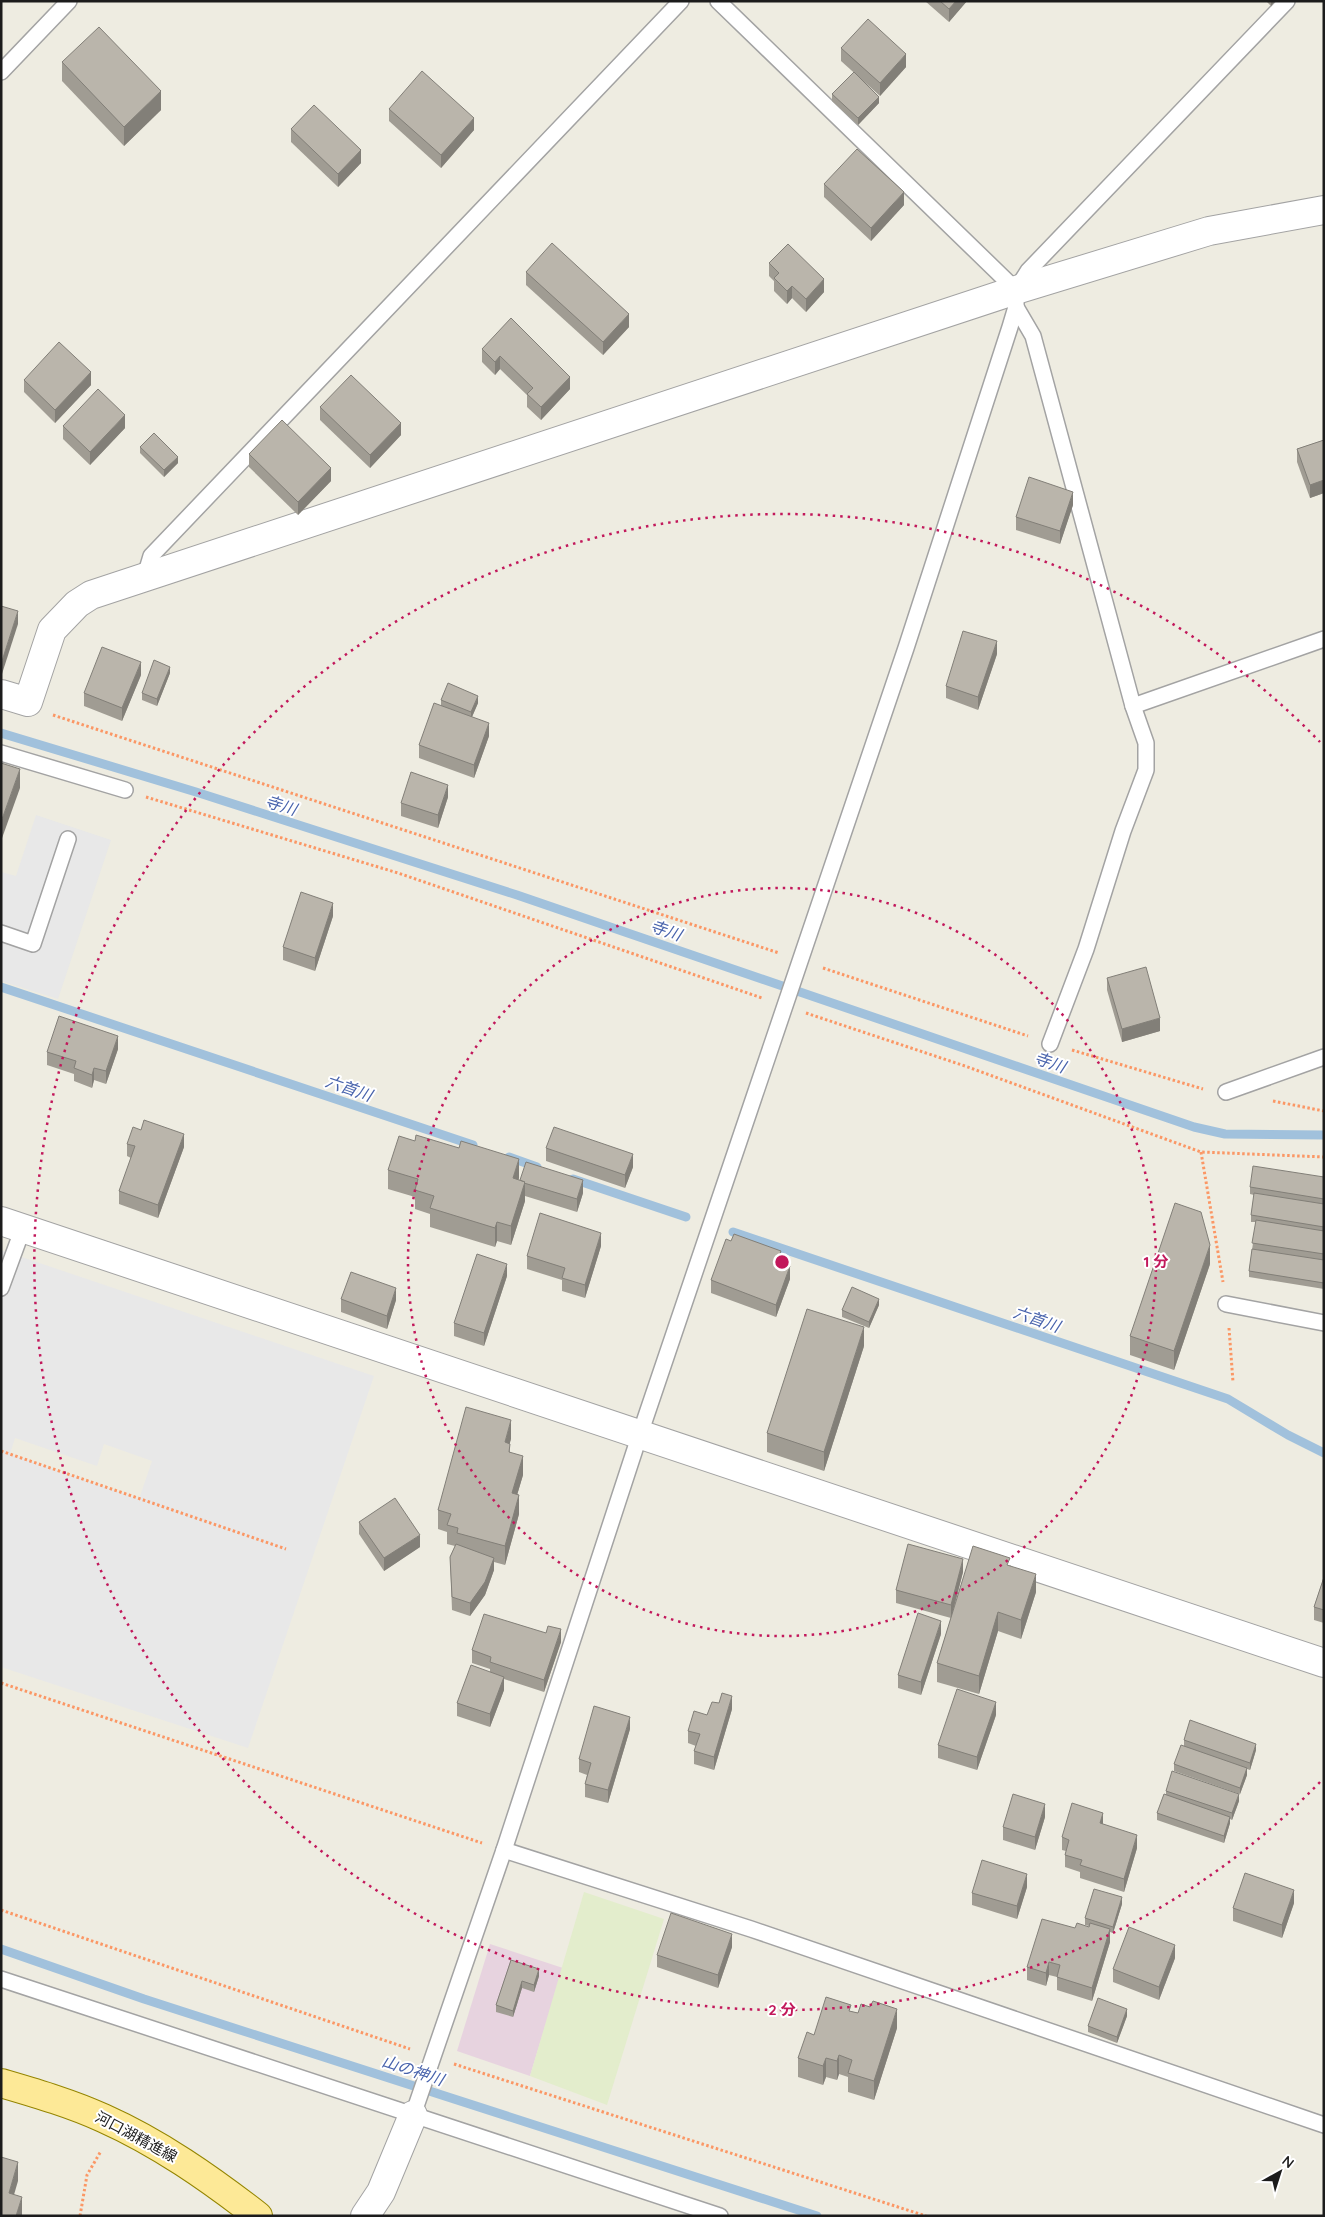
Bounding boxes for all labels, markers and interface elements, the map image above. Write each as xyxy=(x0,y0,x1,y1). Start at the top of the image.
water label: 寺川 xyxy=(263,791,301,820)
water label: 寺川 xyxy=(648,915,686,945)
water label: 寺川 xyxy=(1032,1047,1070,1077)
water label: 六首川 xyxy=(323,1071,377,1106)
text: 1 分 xyxy=(1143,1252,1169,1271)
centre of rings xyxy=(773,1253,791,1271)
water label: 六首川 xyxy=(1011,1302,1065,1337)
text: 2 分 xyxy=(768,2000,796,2019)
water label: 山の神川 xyxy=(379,2051,448,2090)
street label: 河口湖精進線 xyxy=(92,2107,180,2166)
north arrow xyxy=(1255,2147,1305,2197)
text: N xyxy=(1279,2152,1298,2172)

